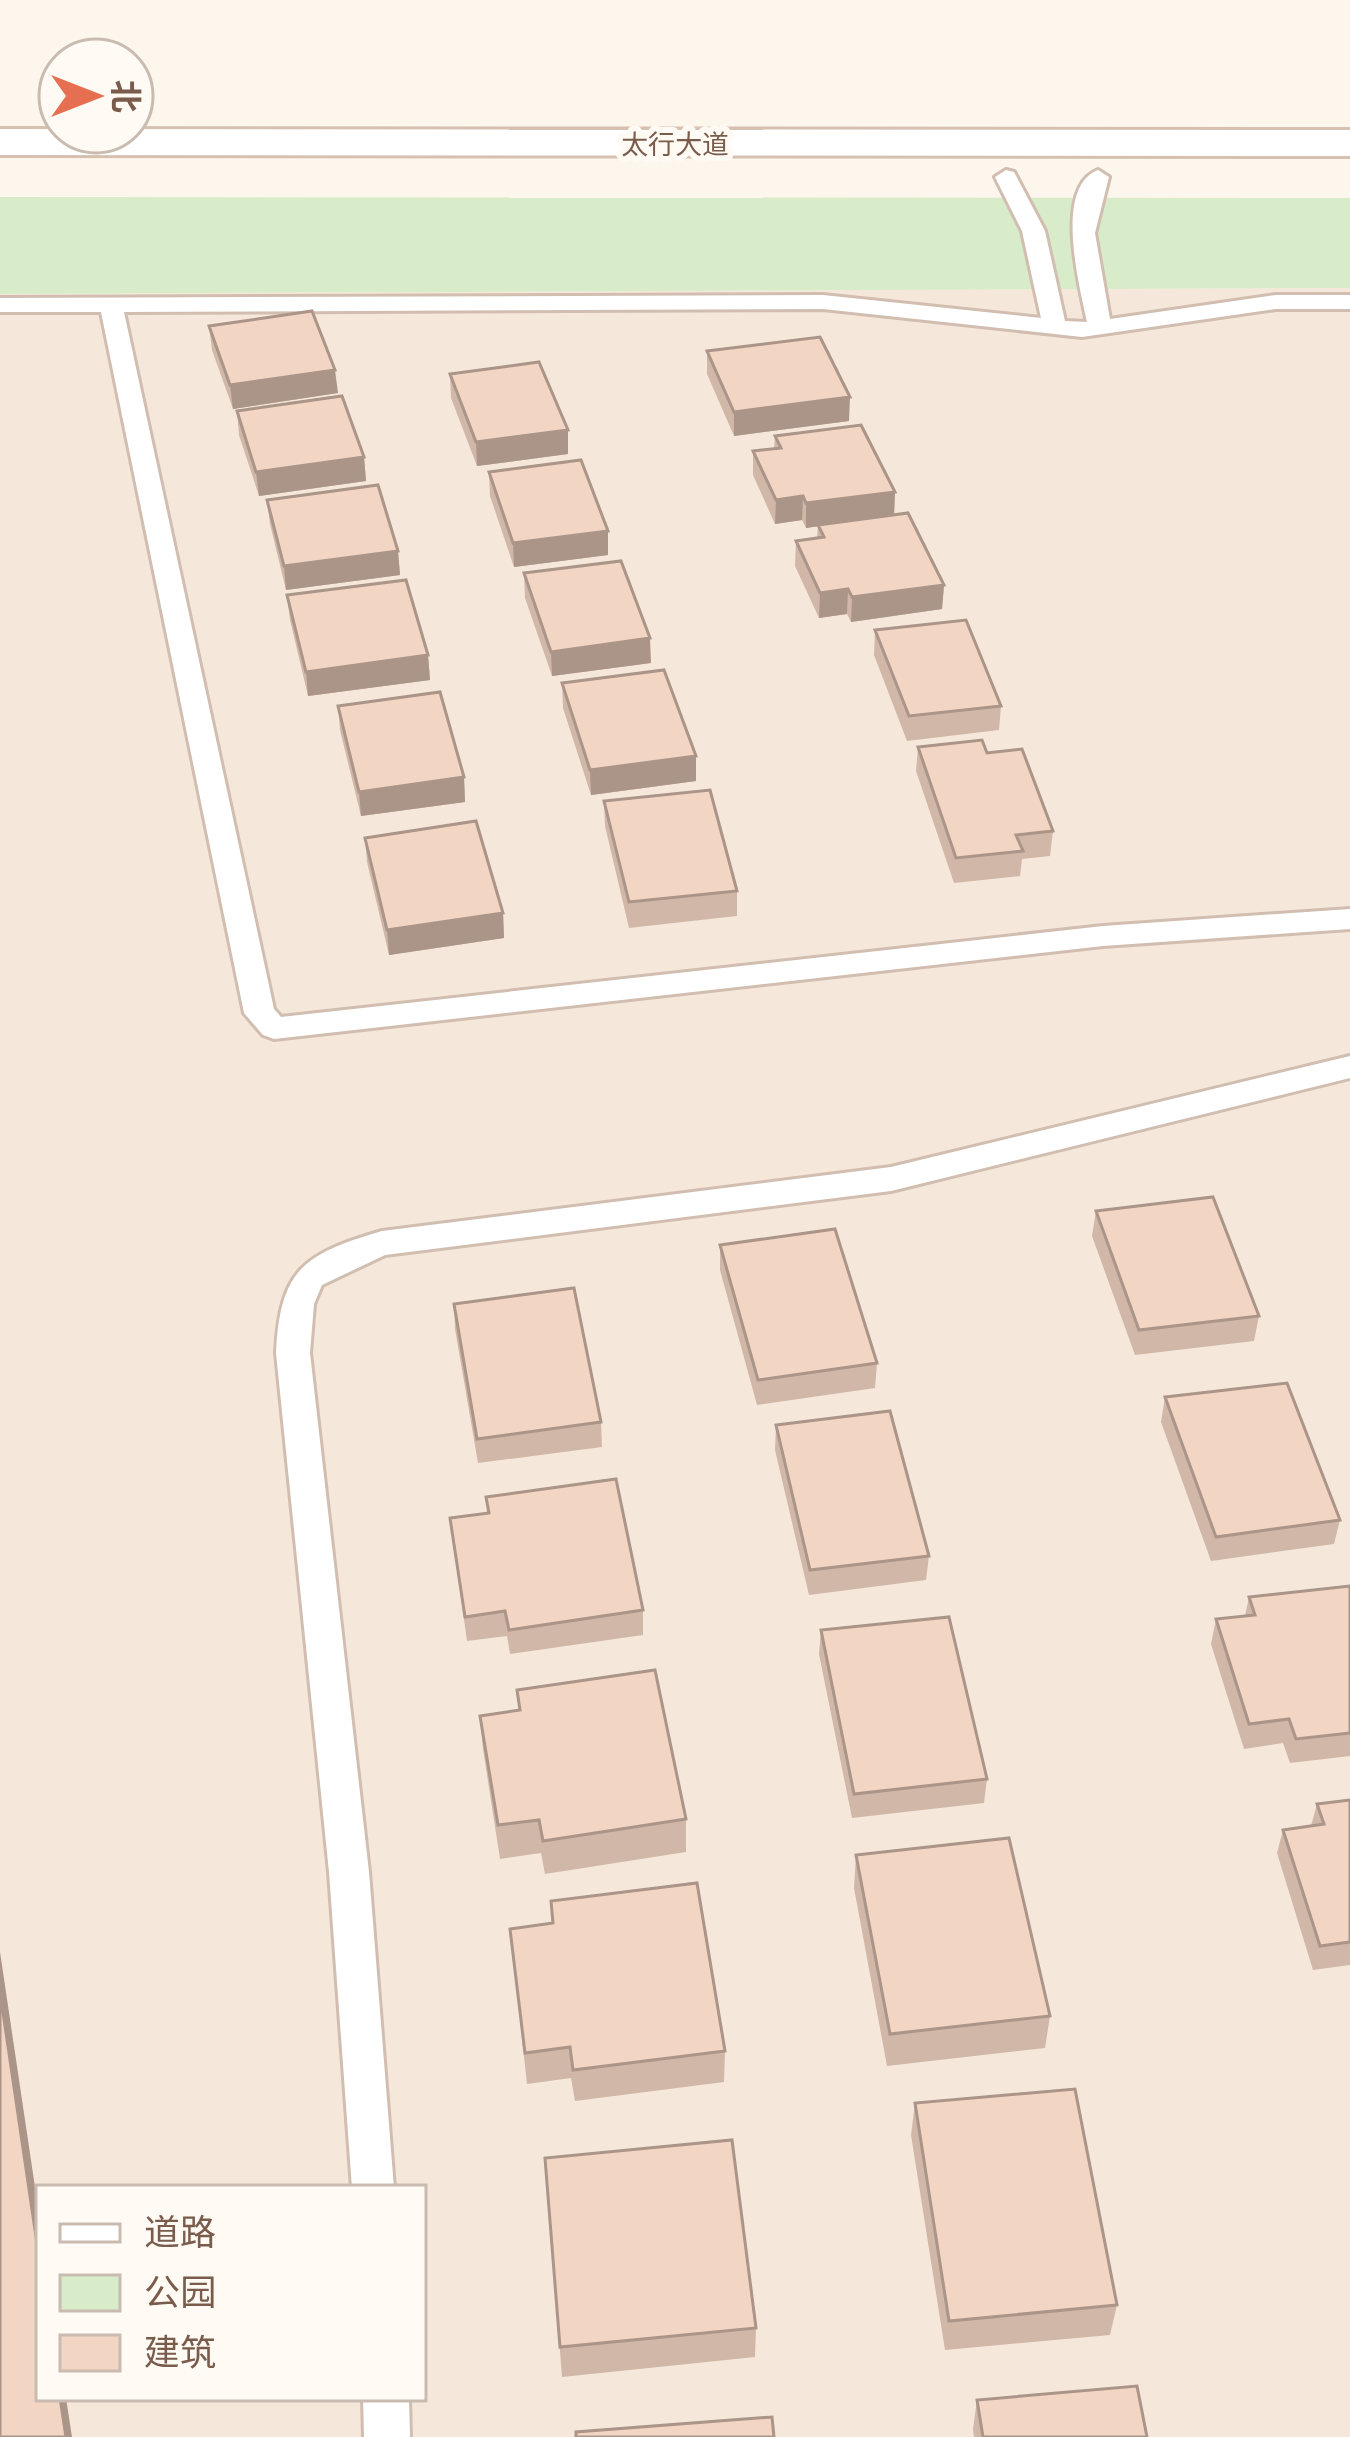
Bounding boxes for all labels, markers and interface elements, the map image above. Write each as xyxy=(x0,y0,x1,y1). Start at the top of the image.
north arrow xyxy=(36,36,156,156)
text: 北 xyxy=(107,80,147,113)
street label: 太行大道 xyxy=(621,127,729,159)
legend xyxy=(36,2185,426,2401)
text: 道路 xyxy=(144,2209,216,2252)
text: 公园 xyxy=(144,2269,216,2312)
text: 建筑 xyxy=(144,2329,216,2372)

